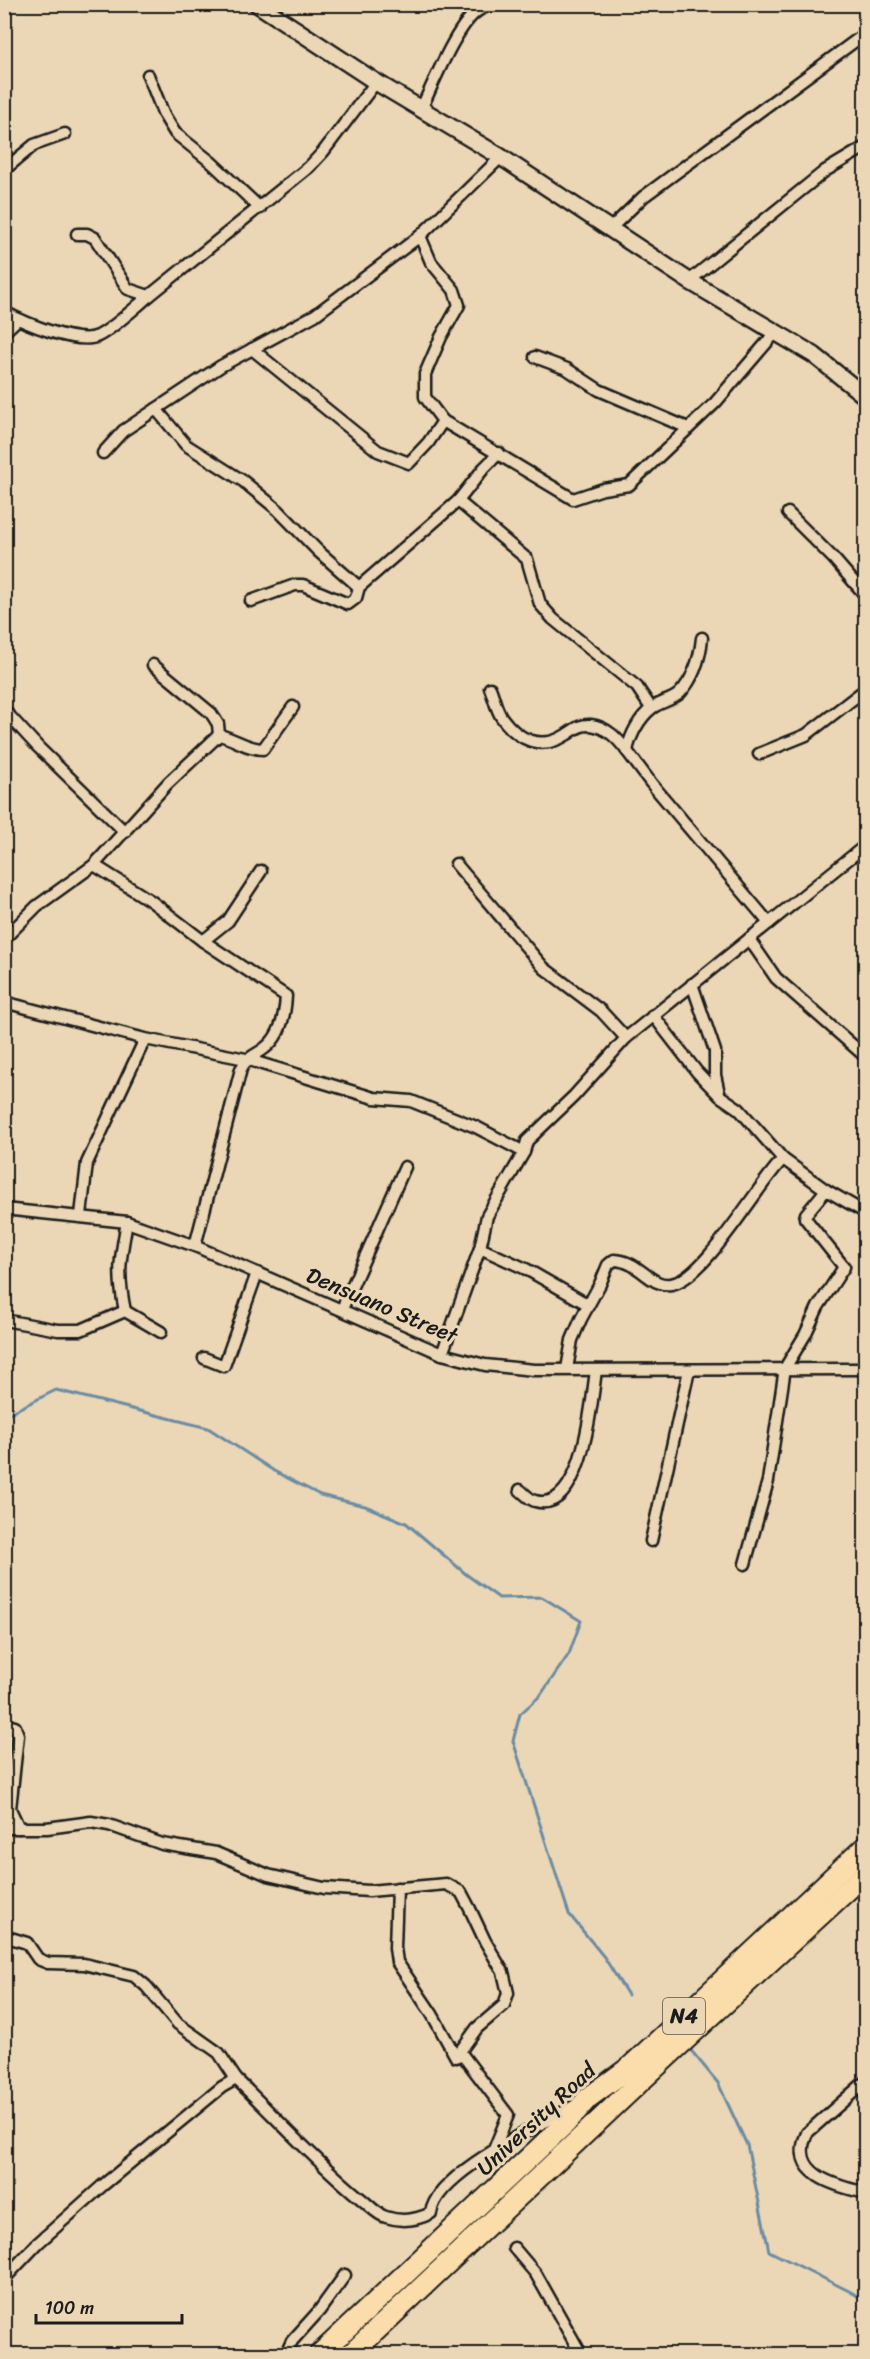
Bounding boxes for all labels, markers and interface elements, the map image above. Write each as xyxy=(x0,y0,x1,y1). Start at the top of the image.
street label: Densuano Street xyxy=(300,1256,465,1355)
road number: N4 xyxy=(663,1998,705,2034)
street label: University Road xyxy=(467,2052,606,2185)
scale bar xyxy=(36,2287,182,2325)
text: 100 m xyxy=(45,2292,94,2324)

